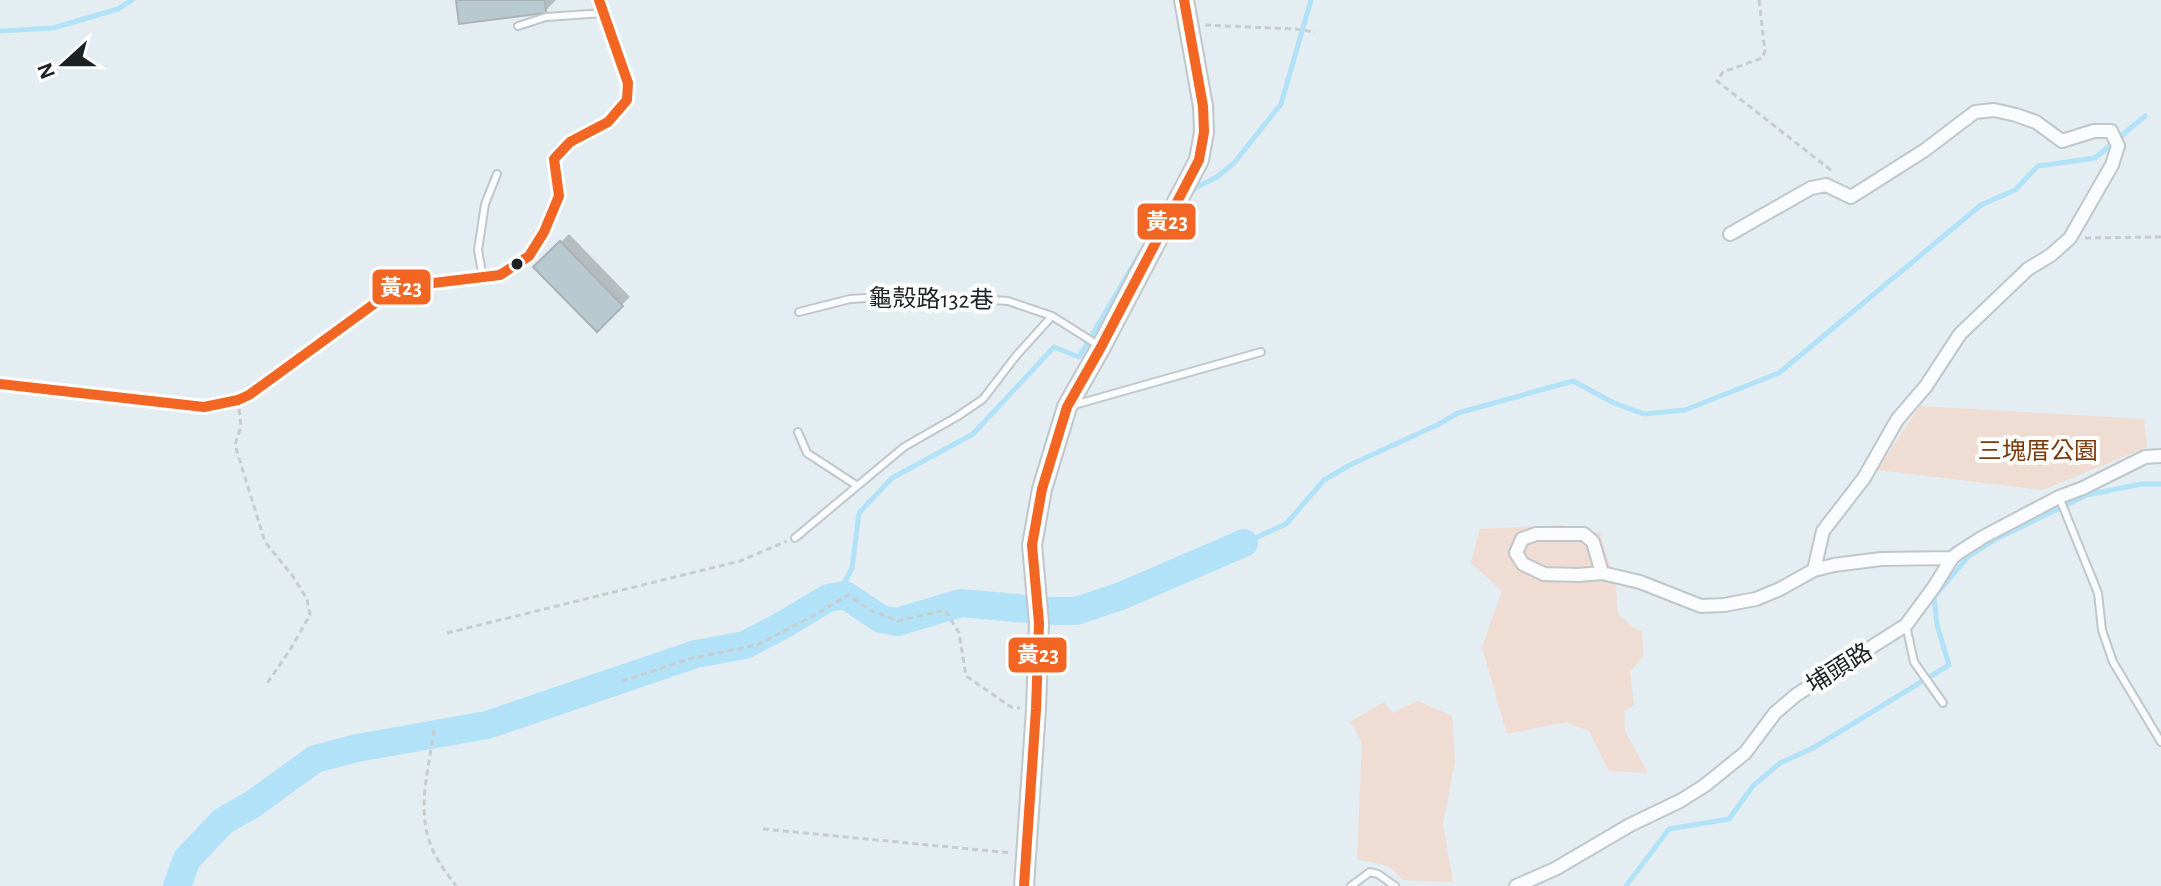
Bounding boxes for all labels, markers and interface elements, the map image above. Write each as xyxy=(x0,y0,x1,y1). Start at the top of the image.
north arrow xyxy=(24,24,104,104)
text: N xyxy=(33,60,59,82)
line badge: 黃23 xyxy=(1136,202,1197,241)
text: 黃23 xyxy=(1146,210,1188,233)
unlabelled marker xyxy=(509,256,525,272)
line badge: 黃23 xyxy=(371,268,432,306)
text: 黃23 xyxy=(380,276,422,299)
street label: 龜殼路132巷 xyxy=(868,285,994,313)
park label: 三塊厝公園 xyxy=(1978,438,2098,464)
line badge: 黃23 xyxy=(1007,636,1068,674)
street label: 埔頭路 xyxy=(1802,638,1876,698)
text: 黃23 xyxy=(1017,643,1059,666)

